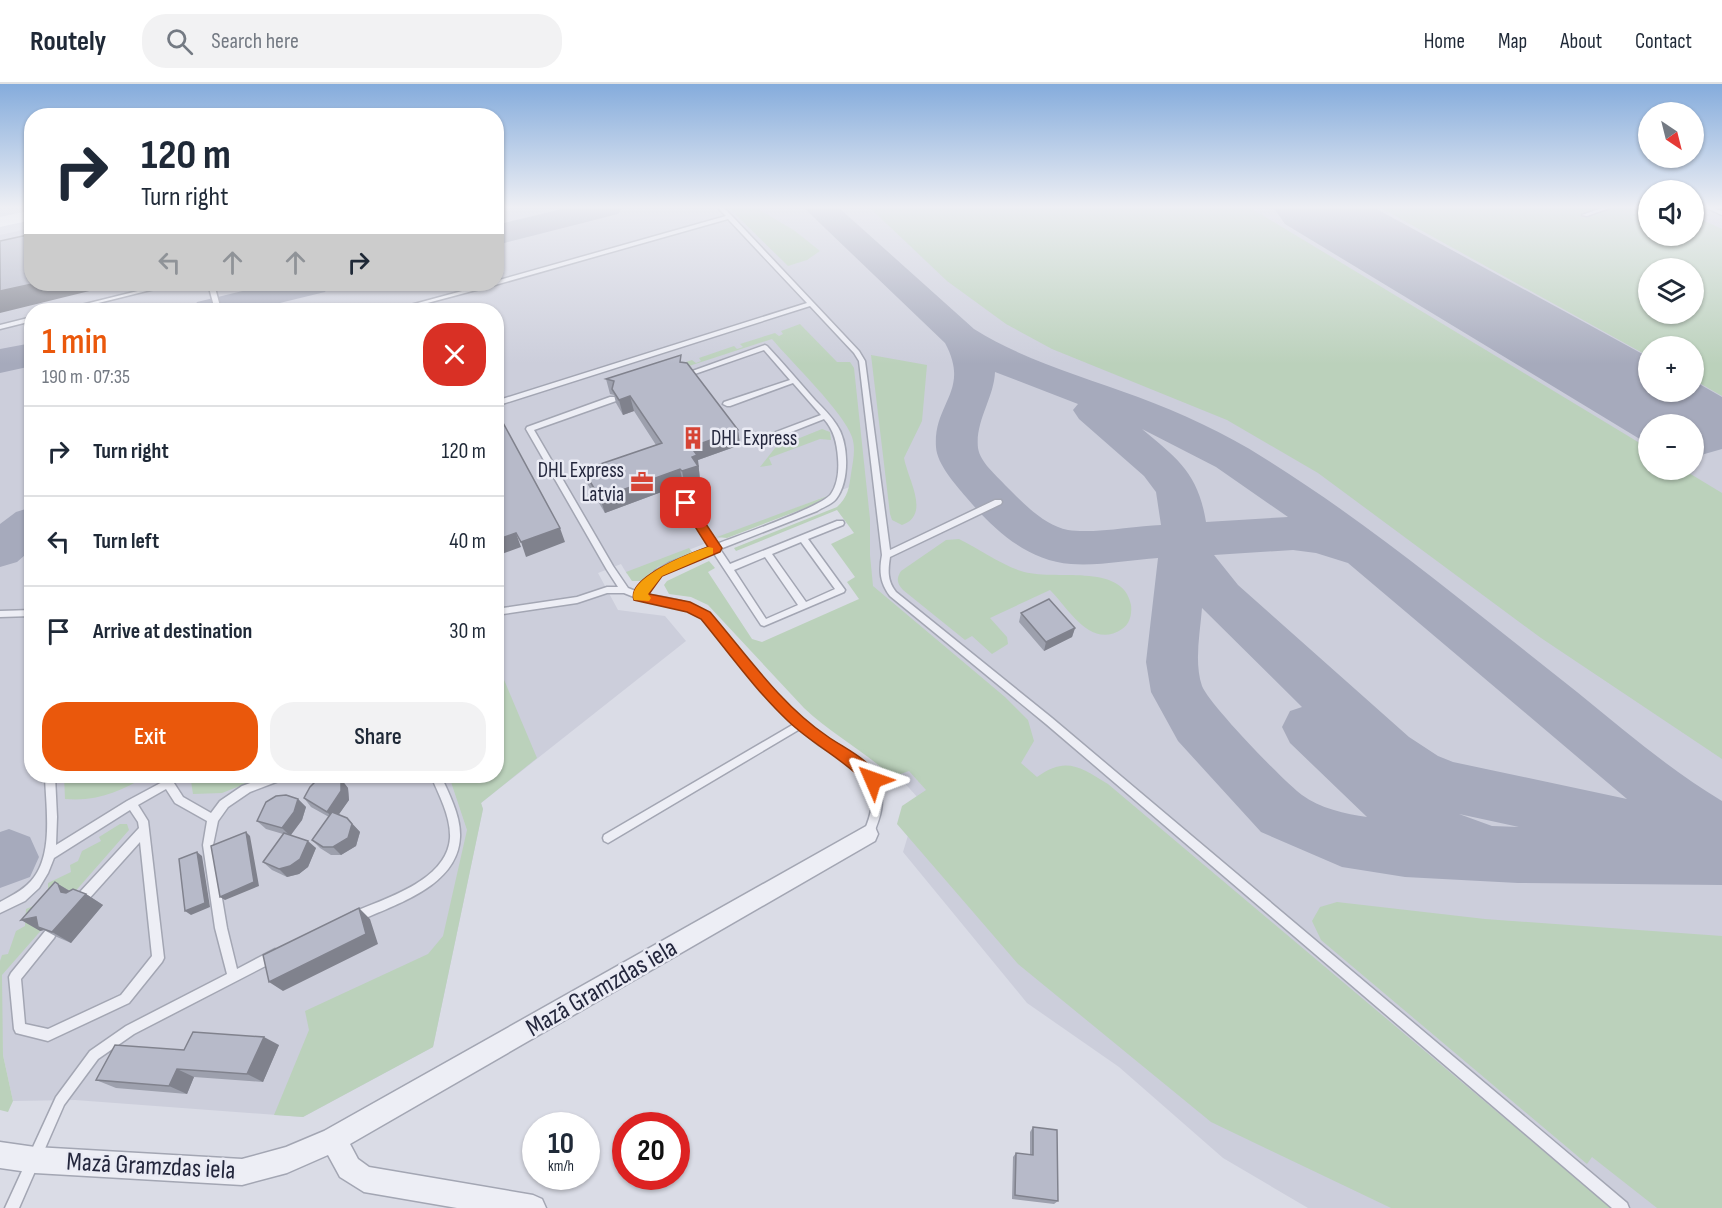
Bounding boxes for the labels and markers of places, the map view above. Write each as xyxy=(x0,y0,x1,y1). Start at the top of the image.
building icon: DHL Express xyxy=(680,425,706,451)
place label: DHL Express xyxy=(711,426,797,451)
place label: DHL Express Latvia xyxy=(538,458,624,507)
office icon: DHL Express Latvia xyxy=(629,469,655,495)
pin xyxy=(660,477,711,528)

